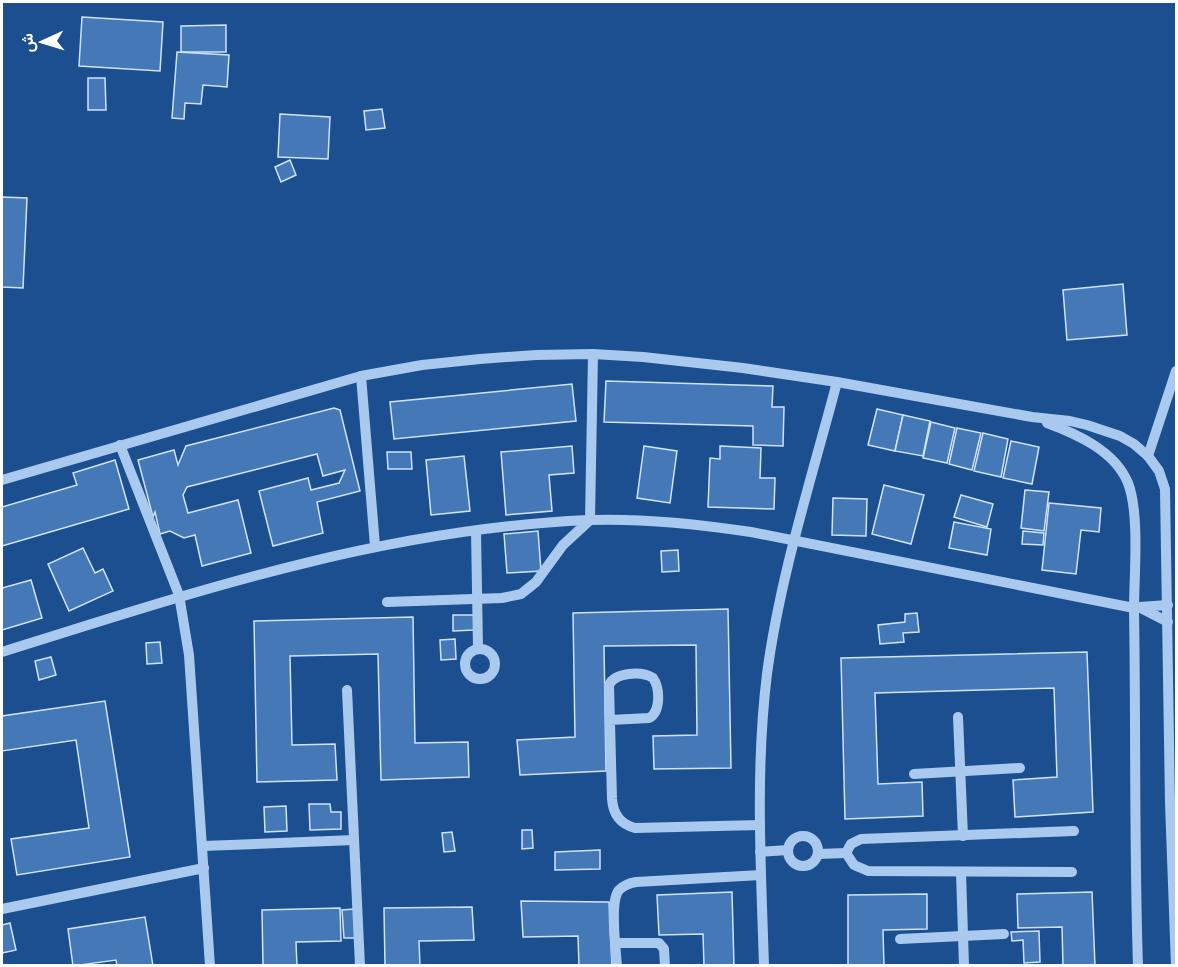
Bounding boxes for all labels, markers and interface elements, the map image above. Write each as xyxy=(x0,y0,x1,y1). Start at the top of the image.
north arrow xyxy=(12,12,72,72)
text: ش xyxy=(16,33,38,53)

